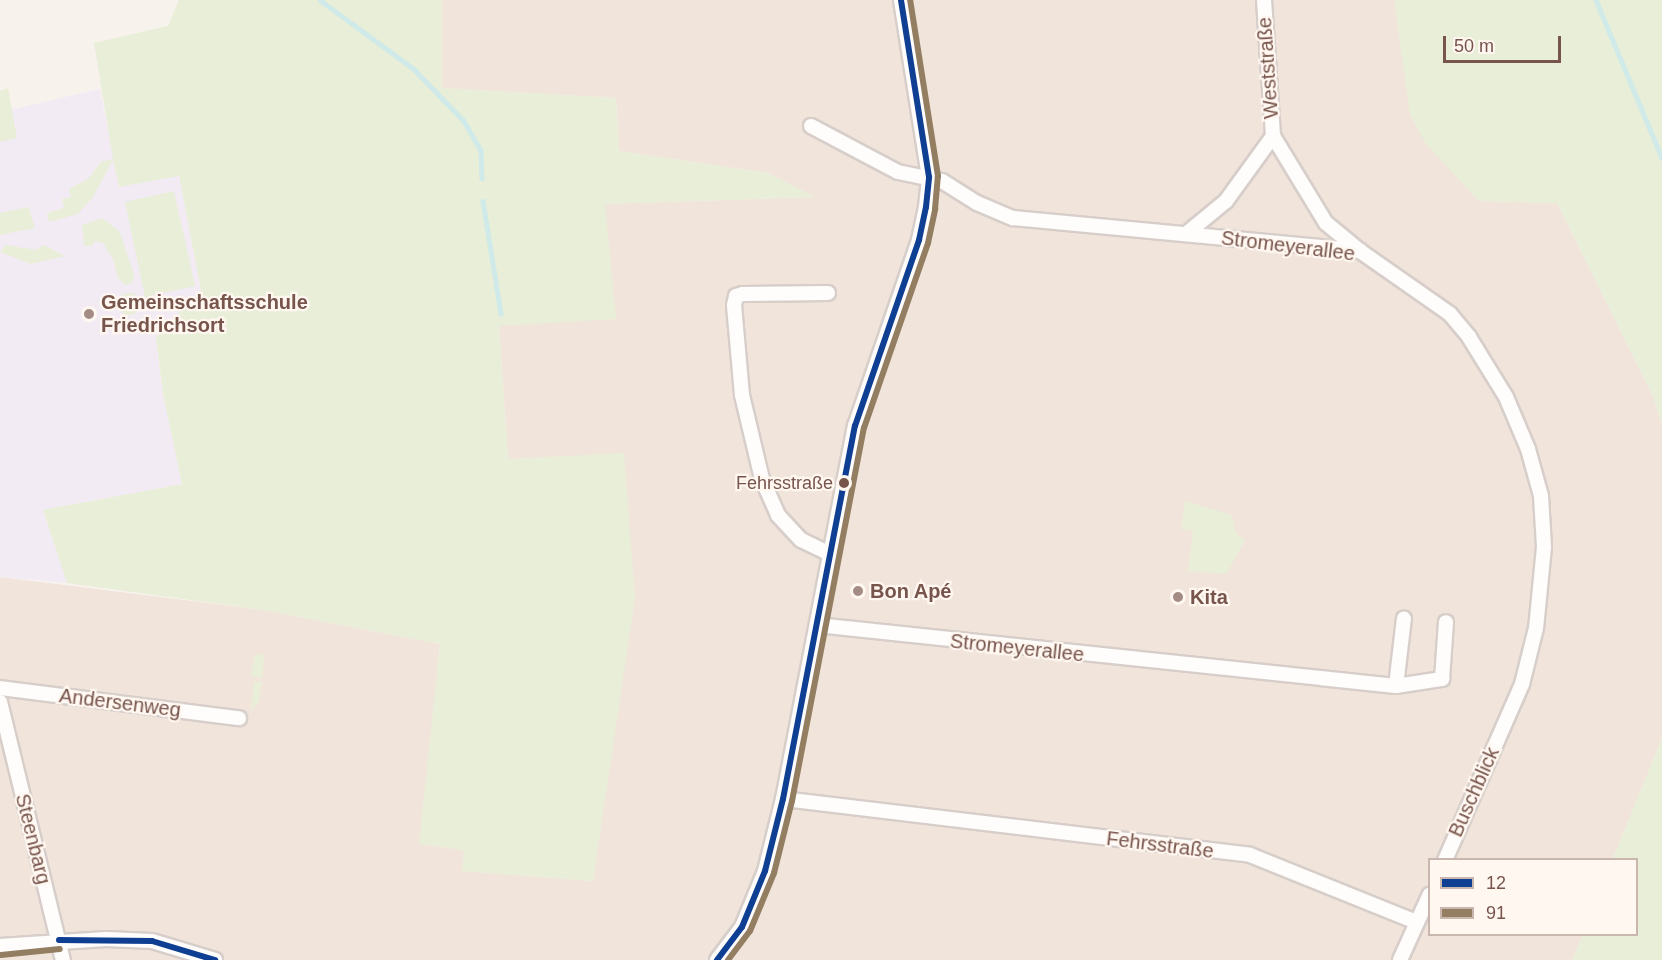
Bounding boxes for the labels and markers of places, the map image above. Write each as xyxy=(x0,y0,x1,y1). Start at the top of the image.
place label: Gemeinschaftsschule Friedrichsort xyxy=(101,290,308,337)
marker: Gemeinschaftsschule Friedrichsort xyxy=(82,307,96,321)
place label: Fehrsstraße xyxy=(736,472,833,494)
marker: Fehrsstraße xyxy=(838,477,850,489)
place label: Bon Apé xyxy=(870,579,952,603)
marker: Bon Apé xyxy=(851,584,865,598)
place label: Kita xyxy=(1190,585,1228,609)
marker: Kita xyxy=(1171,590,1185,604)

